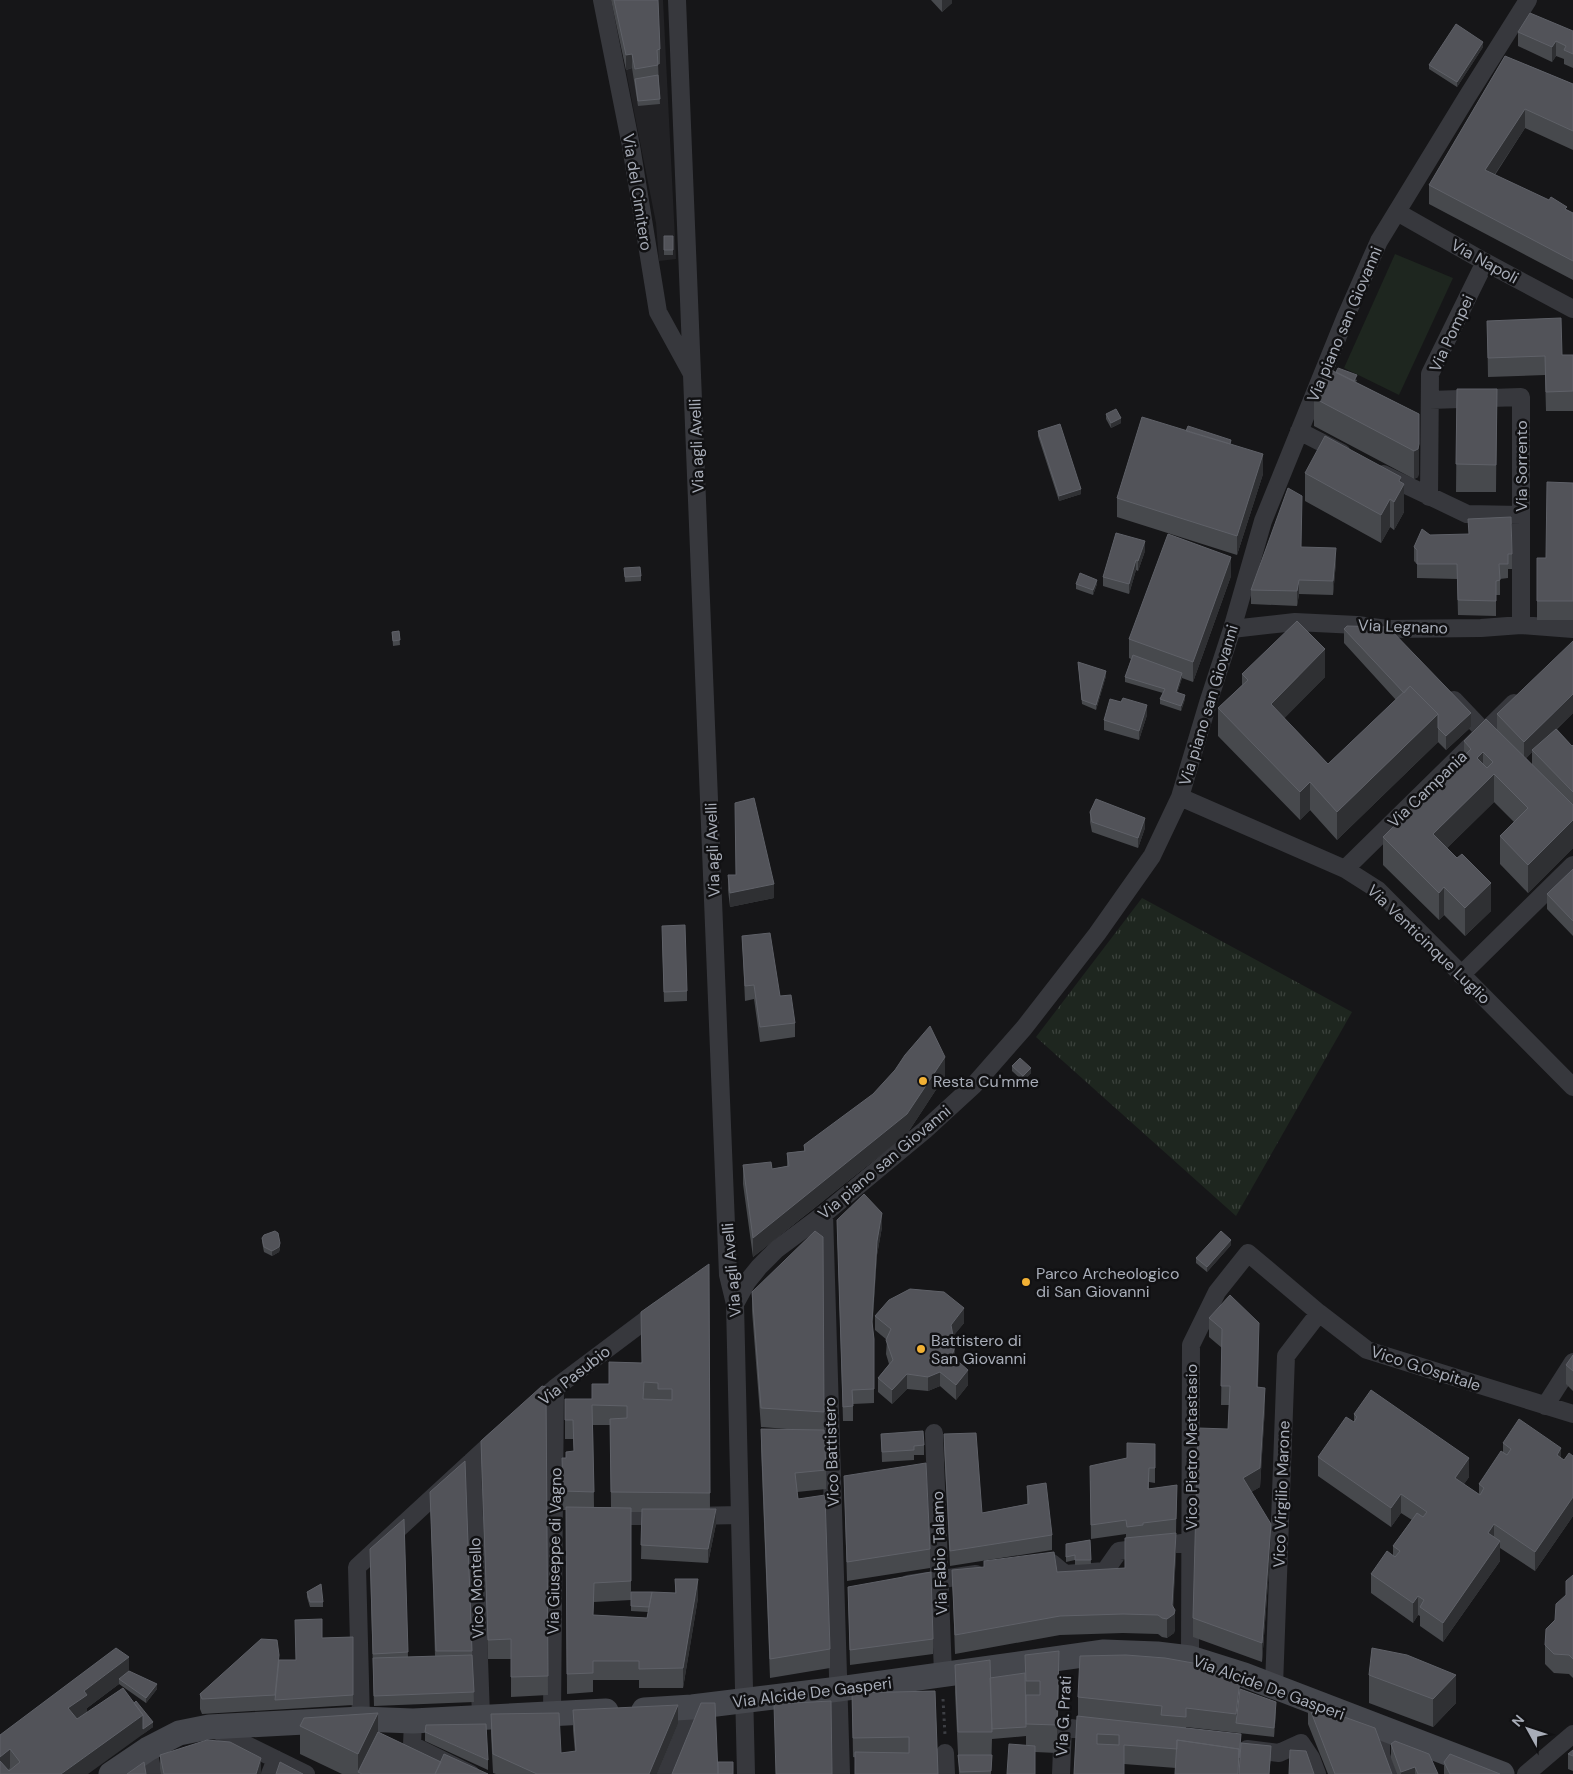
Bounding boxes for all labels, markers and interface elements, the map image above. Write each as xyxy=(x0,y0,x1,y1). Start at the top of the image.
street label: Via del Cimitero xyxy=(618,132,657,252)
street label: Via Napoli xyxy=(1447,234,1522,289)
street label: Via piano san Giovanni xyxy=(1302,243,1387,405)
street label: Via Pompei xyxy=(1424,291,1479,375)
street label: Via agli Avelli xyxy=(684,398,709,494)
street label: Via Sorrento xyxy=(1511,420,1532,512)
street label: Via Legnano xyxy=(1358,614,1448,639)
street label: Via piano san Giovanni xyxy=(1174,622,1243,788)
street label: Via Campania xyxy=(1383,746,1471,832)
street label: Via agli Avelli xyxy=(700,802,725,898)
street label: Via Venticinque Luglio xyxy=(1362,880,1495,1009)
place label: Resta Cu'mme xyxy=(933,1071,1039,1092)
marker: Resta Cu'mme xyxy=(917,1075,929,1087)
street label: Via piano san Giovanni xyxy=(814,1101,955,1224)
street label: Via agli Avelli xyxy=(717,1222,746,1318)
place label: Parco Archeologico di San Giovanni xyxy=(1036,1263,1179,1302)
marker: Parco Archeologico di San Giovanni xyxy=(1020,1276,1032,1288)
place label: Battistero di San Giovanni xyxy=(931,1330,1026,1369)
street label: Via Pasubio xyxy=(534,1341,615,1410)
street label: Vico G.Ospitale xyxy=(1368,1341,1483,1396)
marker: Battistero di San Giovanni xyxy=(915,1343,927,1355)
street label: Vico Pietro Metastasio xyxy=(1181,1364,1202,1530)
street label: Vico Battistero xyxy=(819,1397,844,1507)
street label: Vico Virgilio Marone xyxy=(1268,1420,1295,1568)
street label: Via Giuseppe di Vagno xyxy=(543,1467,566,1635)
street label: Via Fabio Talamo xyxy=(927,1490,952,1615)
street label: Vico Montello xyxy=(464,1537,489,1639)
street label: Via Alcide De Gasperi xyxy=(1190,1650,1348,1725)
street label: Via Alcide De Gasperi xyxy=(731,1672,893,1713)
street label: Via G. Prati xyxy=(1051,1675,1076,1757)
north arrow xyxy=(1503,1704,1553,1754)
text: N xyxy=(1508,1711,1528,1730)

